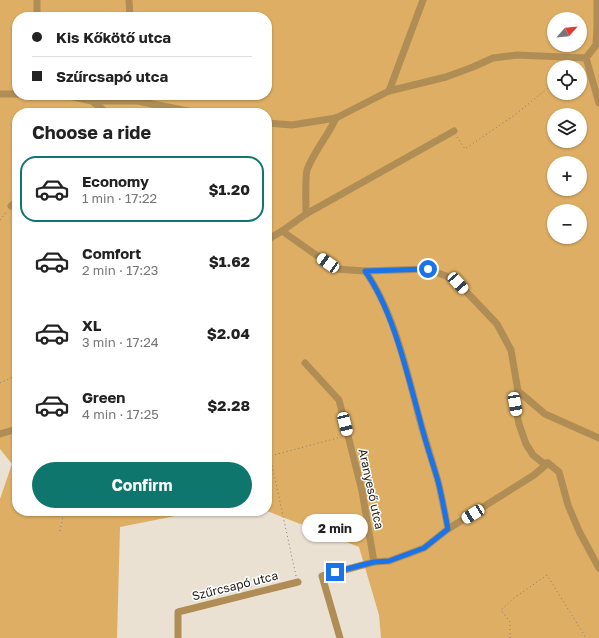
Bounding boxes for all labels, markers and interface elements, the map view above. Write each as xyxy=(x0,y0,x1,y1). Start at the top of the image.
north arrow xyxy=(547,12,587,52)
map controls xyxy=(547,12,587,244)
text: Kis Kőkötő utca xyxy=(56,28,171,46)
button: locate xyxy=(547,60,587,100)
text: Szűrcsapó utca xyxy=(56,67,168,85)
button: layers xyxy=(547,108,587,148)
text: Choose a ride xyxy=(32,121,151,143)
button: + xyxy=(547,156,587,196)
icon: car xyxy=(34,171,70,207)
text: Economy xyxy=(82,172,149,190)
text: $1.20 xyxy=(209,180,250,198)
text: 1 min · 17:22 xyxy=(82,190,157,206)
button: − xyxy=(547,204,587,244)
icon: car xyxy=(34,243,70,279)
text: Comfort xyxy=(82,244,141,262)
car xyxy=(315,251,341,275)
text: $1.62 xyxy=(209,252,250,270)
route start xyxy=(419,260,437,278)
text: 2 min · 17:23 xyxy=(82,262,158,278)
car xyxy=(446,270,470,296)
icon: car xyxy=(34,315,70,351)
text: XL xyxy=(82,316,101,334)
text: $2.04 xyxy=(207,324,250,342)
text: 3 min · 17:24 xyxy=(82,334,159,350)
icon: car xyxy=(34,387,70,423)
text: Green xyxy=(82,388,125,406)
car xyxy=(507,391,523,417)
text: $2.28 xyxy=(207,396,250,414)
text: 4 min · 17:25 xyxy=(82,406,159,422)
car xyxy=(336,411,354,437)
street label: Aranyeső utca xyxy=(356,447,387,531)
button: Confirm xyxy=(32,462,252,508)
car xyxy=(460,503,486,525)
callout: 2 min xyxy=(302,514,368,542)
text: 2 min xyxy=(318,520,352,536)
route end xyxy=(326,563,344,581)
street label: Szűrcsapó utca xyxy=(190,568,279,603)

